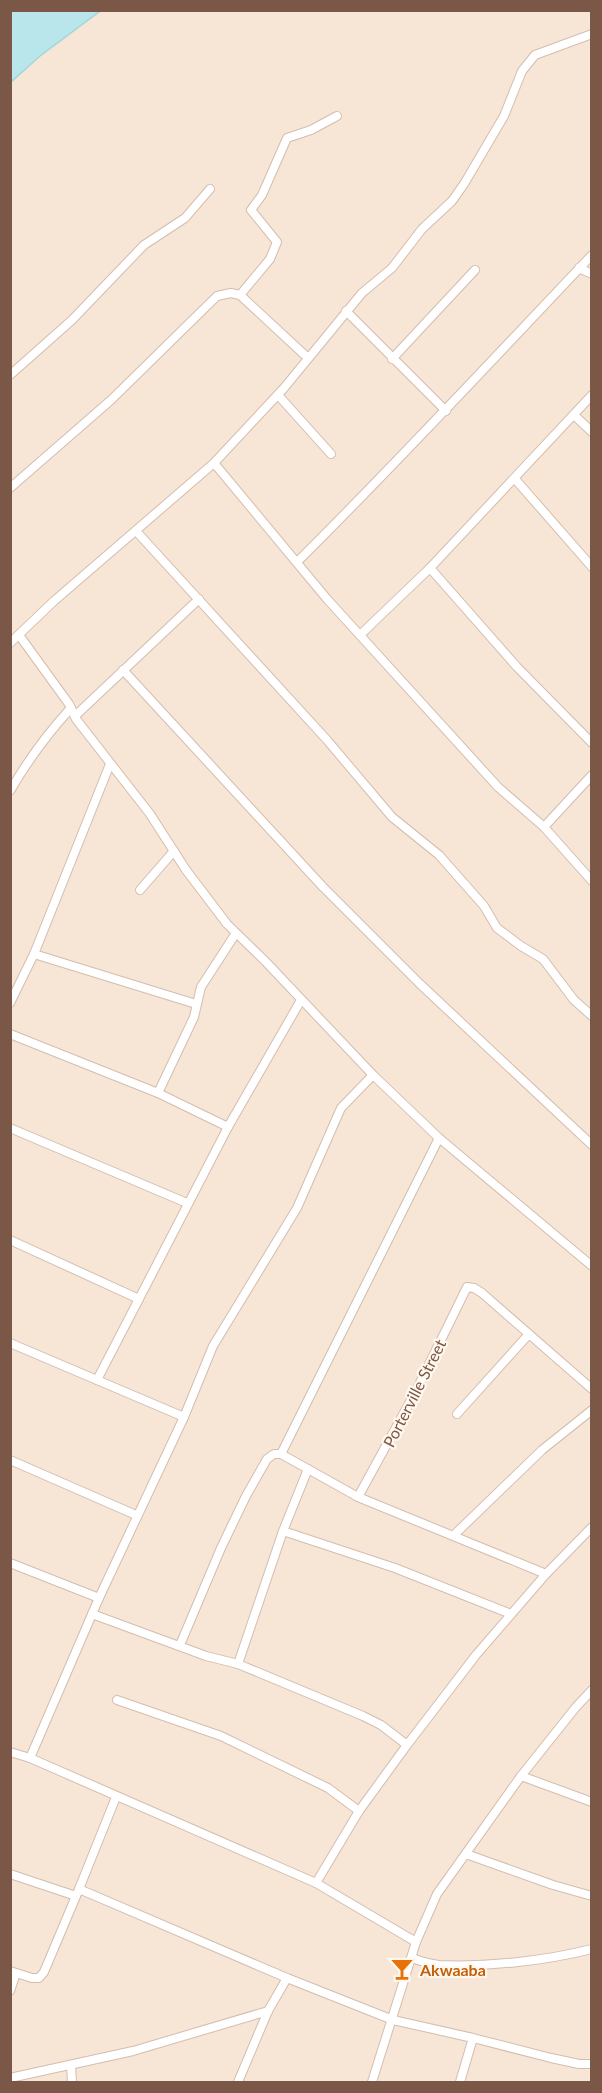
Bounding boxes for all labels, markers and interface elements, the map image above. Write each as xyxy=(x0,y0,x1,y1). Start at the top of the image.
street label: Porterville Street xyxy=(379,1336,449,1450)
bar icon: Akwaaba xyxy=(389,1956,415,1982)
place label: Akwaaba xyxy=(419,1960,486,1979)

